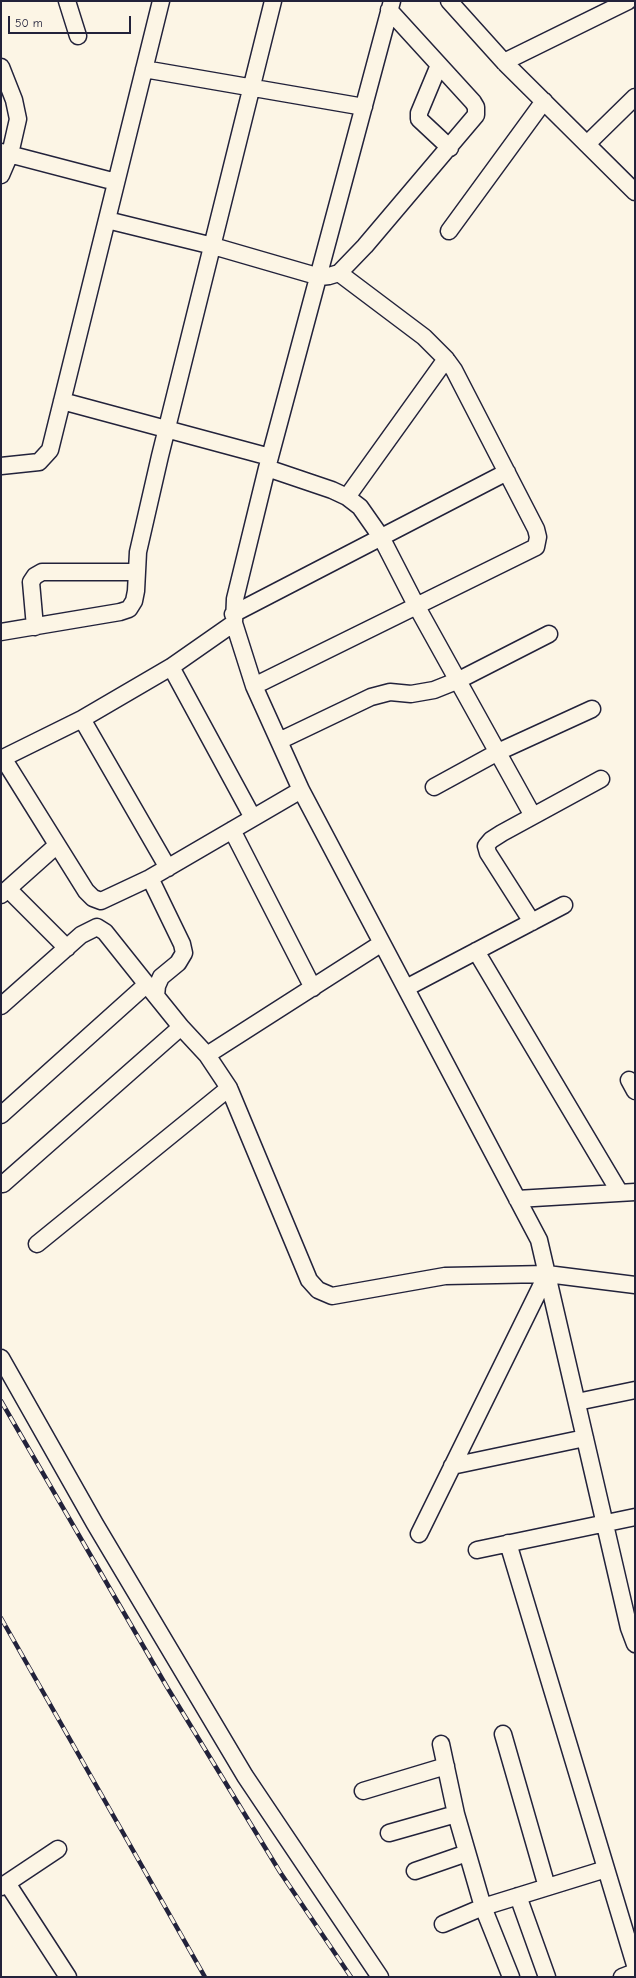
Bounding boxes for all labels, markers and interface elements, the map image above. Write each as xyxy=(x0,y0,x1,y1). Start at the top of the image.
scale bar xyxy=(10,8,133,34)
text: 50 m xyxy=(15,16,43,30)

